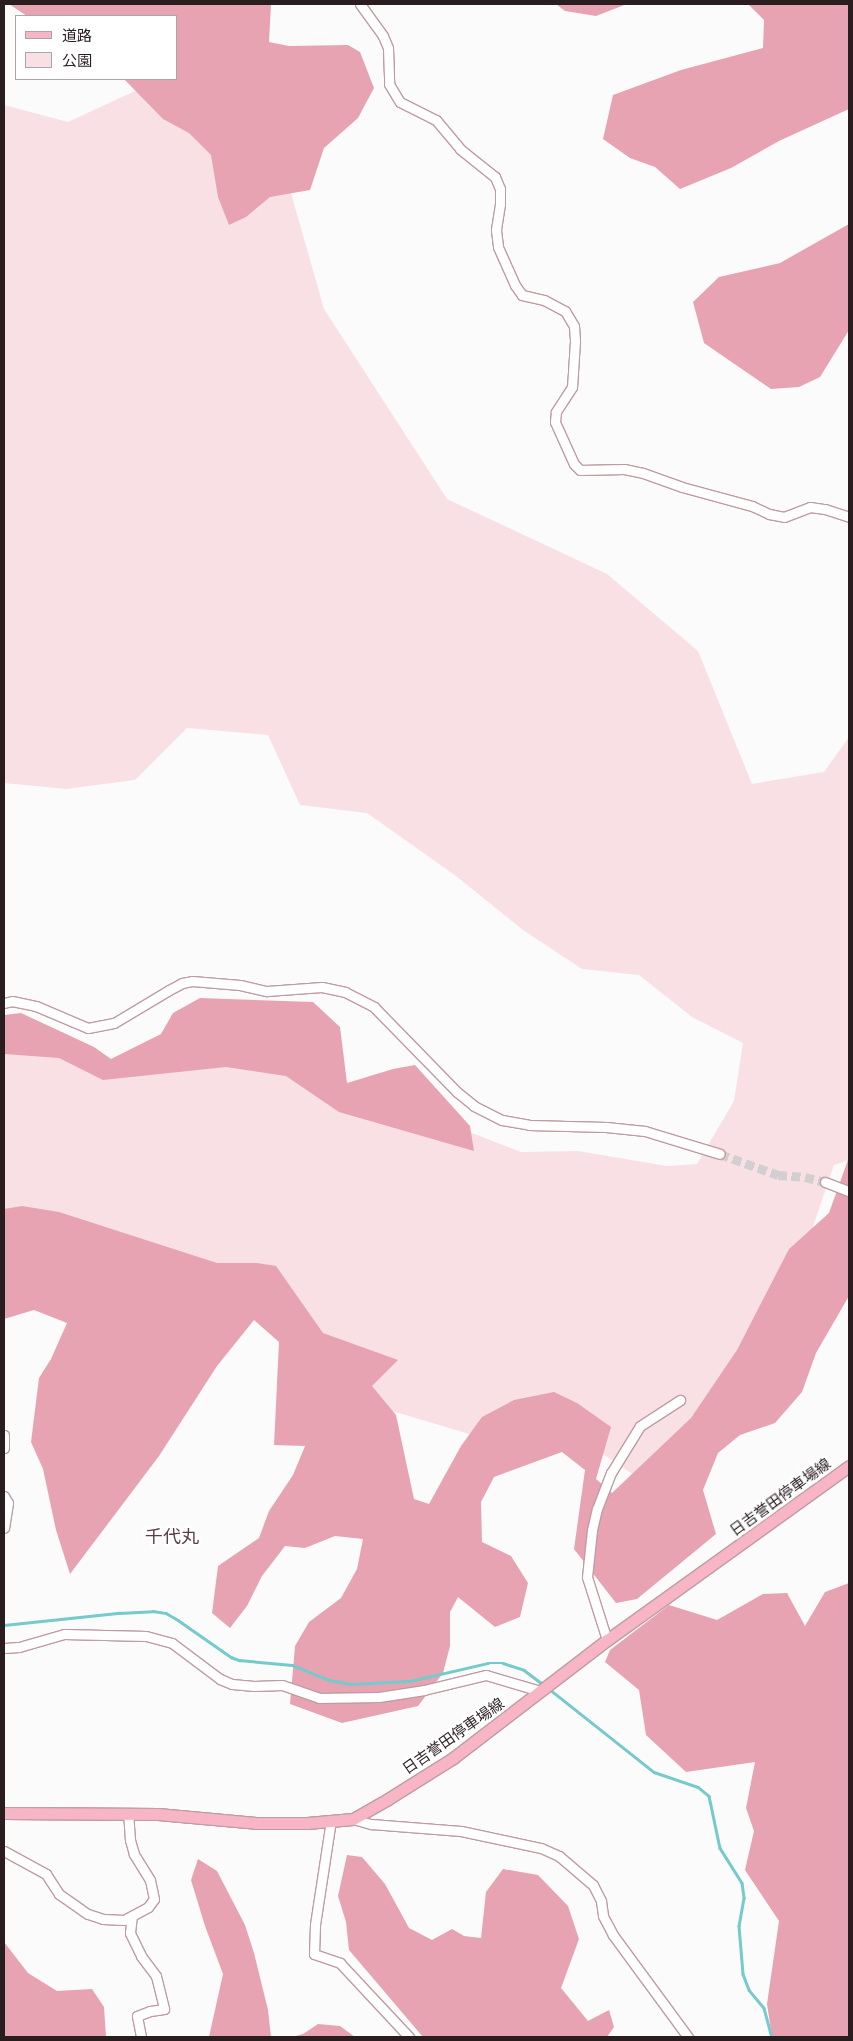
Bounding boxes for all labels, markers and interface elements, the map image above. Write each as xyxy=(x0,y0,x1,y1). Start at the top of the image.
legend xyxy=(15,15,178,80)
text: 道路 xyxy=(62,25,92,46)
text: 公園 xyxy=(62,50,92,71)
street label: 日吉誉田停車場線 xyxy=(726,1454,834,1540)
district label: 千代丸 xyxy=(145,1526,199,1548)
street label: 日吉誉田停車場線 xyxy=(399,1694,507,1778)

